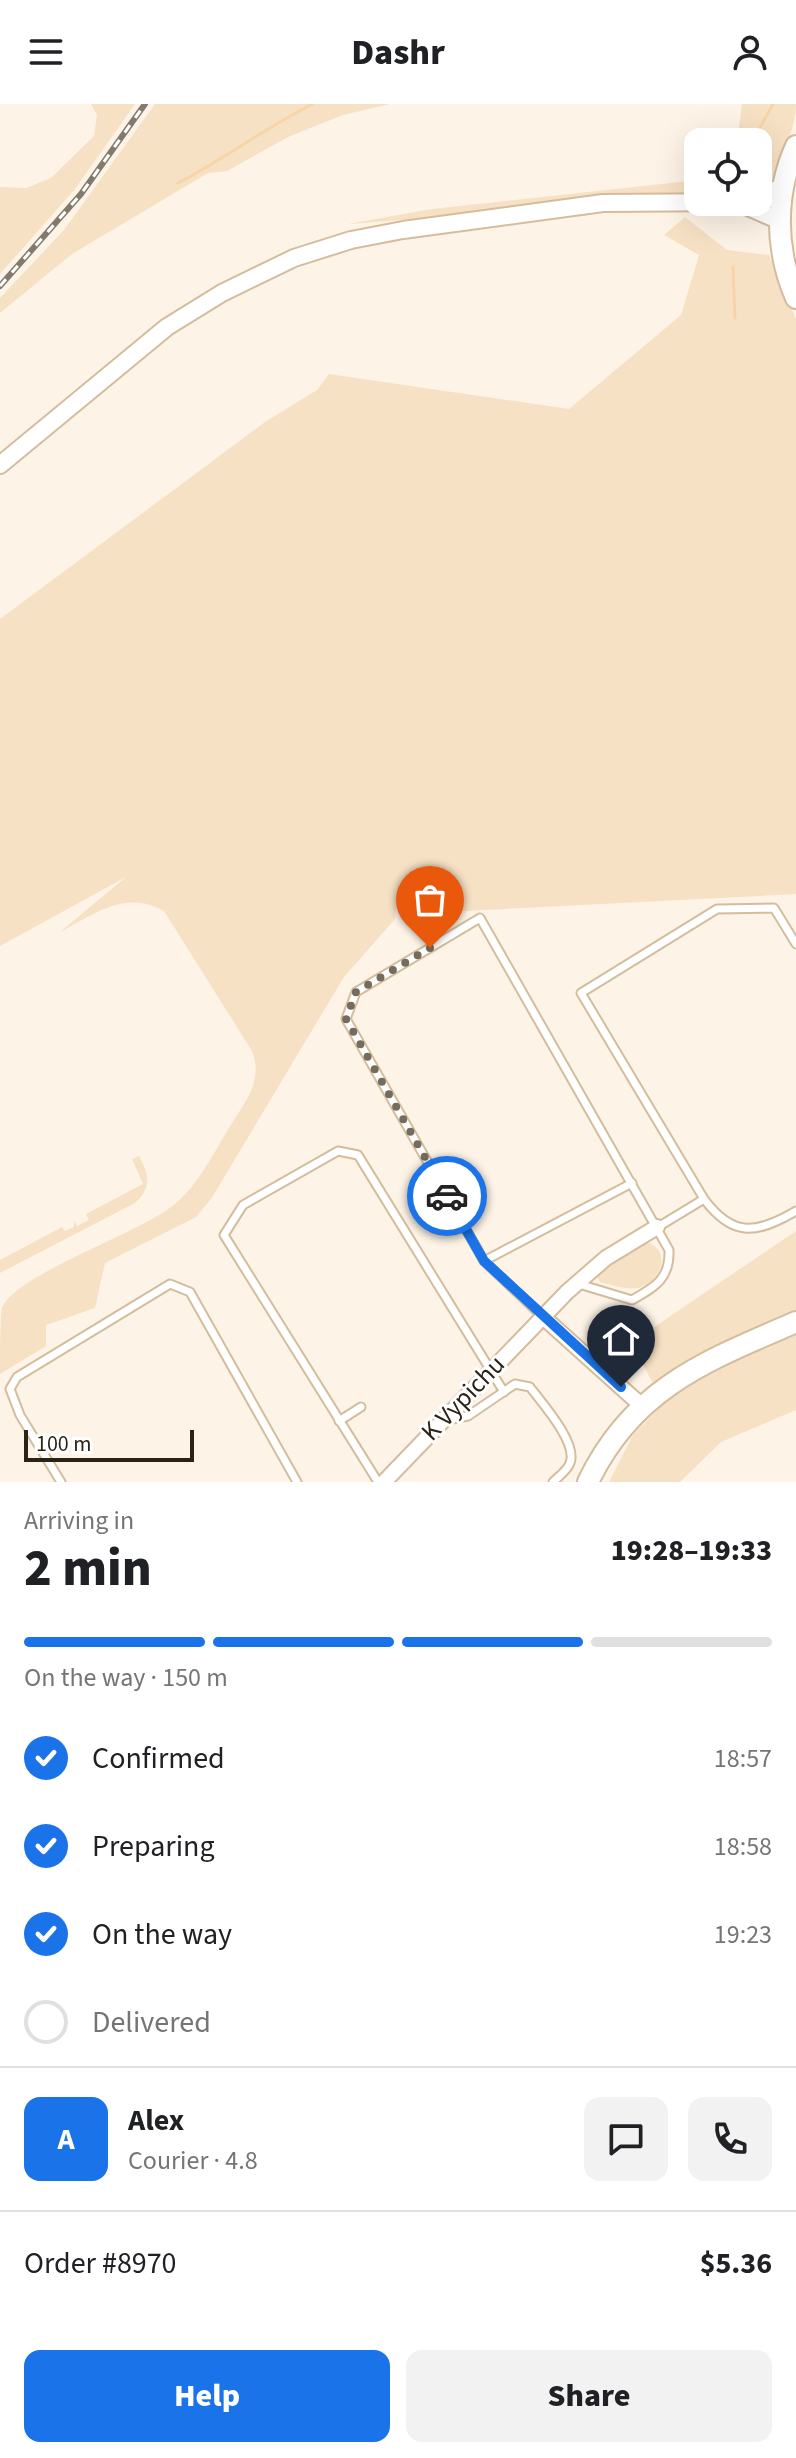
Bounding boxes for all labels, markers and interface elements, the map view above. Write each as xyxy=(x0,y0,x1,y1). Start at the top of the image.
text: Dashr xyxy=(351,27,445,78)
icon: menu xyxy=(24,30,68,74)
icon: person xyxy=(728,30,772,74)
map controls xyxy=(684,128,772,216)
button: locate xyxy=(684,128,772,216)
pin xyxy=(396,866,464,948)
icon: bag xyxy=(408,878,452,922)
courier xyxy=(407,1156,487,1236)
icon: car xyxy=(425,1174,469,1218)
pin xyxy=(587,1305,655,1387)
icon: home xyxy=(599,1317,643,1361)
street label: K Vypichu xyxy=(413,1347,513,1449)
scale bar xyxy=(24,1426,194,1462)
text: 100 m xyxy=(36,1428,91,1460)
text: Arriving in xyxy=(24,1502,134,1539)
text: 19:28–19:33 xyxy=(611,1529,772,1572)
text: 2 min xyxy=(24,1532,152,1606)
text: On the way · 150 m xyxy=(24,1659,228,1696)
icon: check xyxy=(24,1736,68,1780)
text: Confirmed xyxy=(92,1737,225,1780)
text: 18:57 xyxy=(714,1740,772,1777)
icon: check xyxy=(24,1824,68,1868)
text: Preparing xyxy=(92,1825,215,1868)
text: 18:58 xyxy=(714,1828,772,1865)
icon: check xyxy=(24,1912,68,1956)
text: On the way xyxy=(92,1913,232,1956)
text: 19:23 xyxy=(714,1916,772,1953)
text: Delivered xyxy=(92,2001,211,2044)
button: chat xyxy=(584,2097,668,2181)
button: phone xyxy=(688,2097,772,2181)
text: Alex xyxy=(128,2099,184,2142)
text: A xyxy=(57,2118,75,2161)
text: Courier · 4.8 xyxy=(128,2142,258,2179)
text: Order #8970 xyxy=(24,2242,177,2285)
text: $5.36 xyxy=(700,2242,772,2285)
button: Help xyxy=(24,2350,390,2442)
button: Share xyxy=(406,2350,772,2442)

